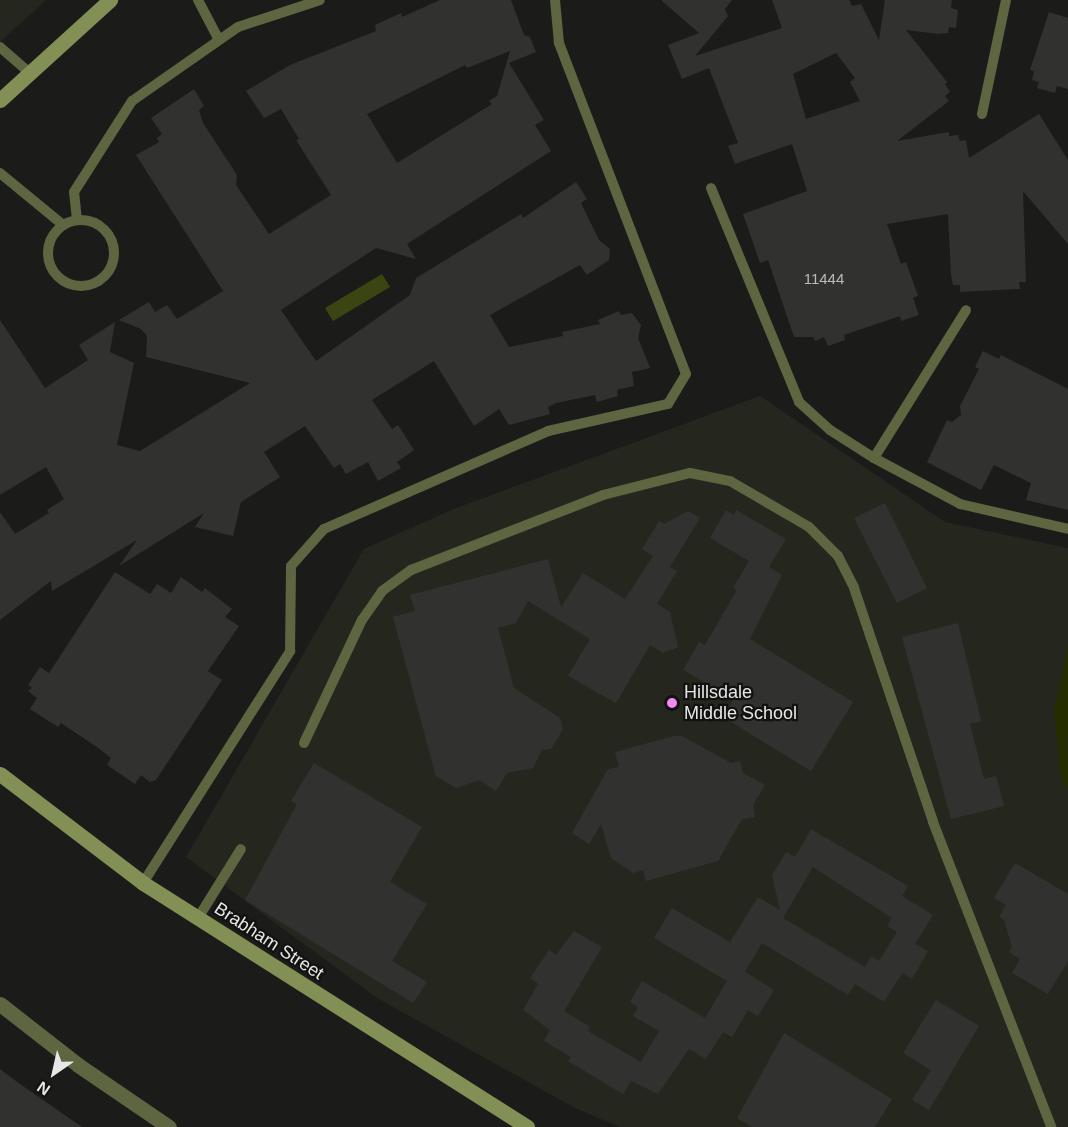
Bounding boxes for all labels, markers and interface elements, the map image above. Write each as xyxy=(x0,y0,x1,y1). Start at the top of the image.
house number: 11444 xyxy=(804,270,844,288)
place label: Hillsdale Middle School xyxy=(684,682,797,724)
marker: Hillsdale Middle School xyxy=(665,696,679,710)
street label: Brabham Street xyxy=(210,898,328,984)
north arrow xyxy=(24,1043,84,1103)
text: N xyxy=(34,1078,53,1099)

